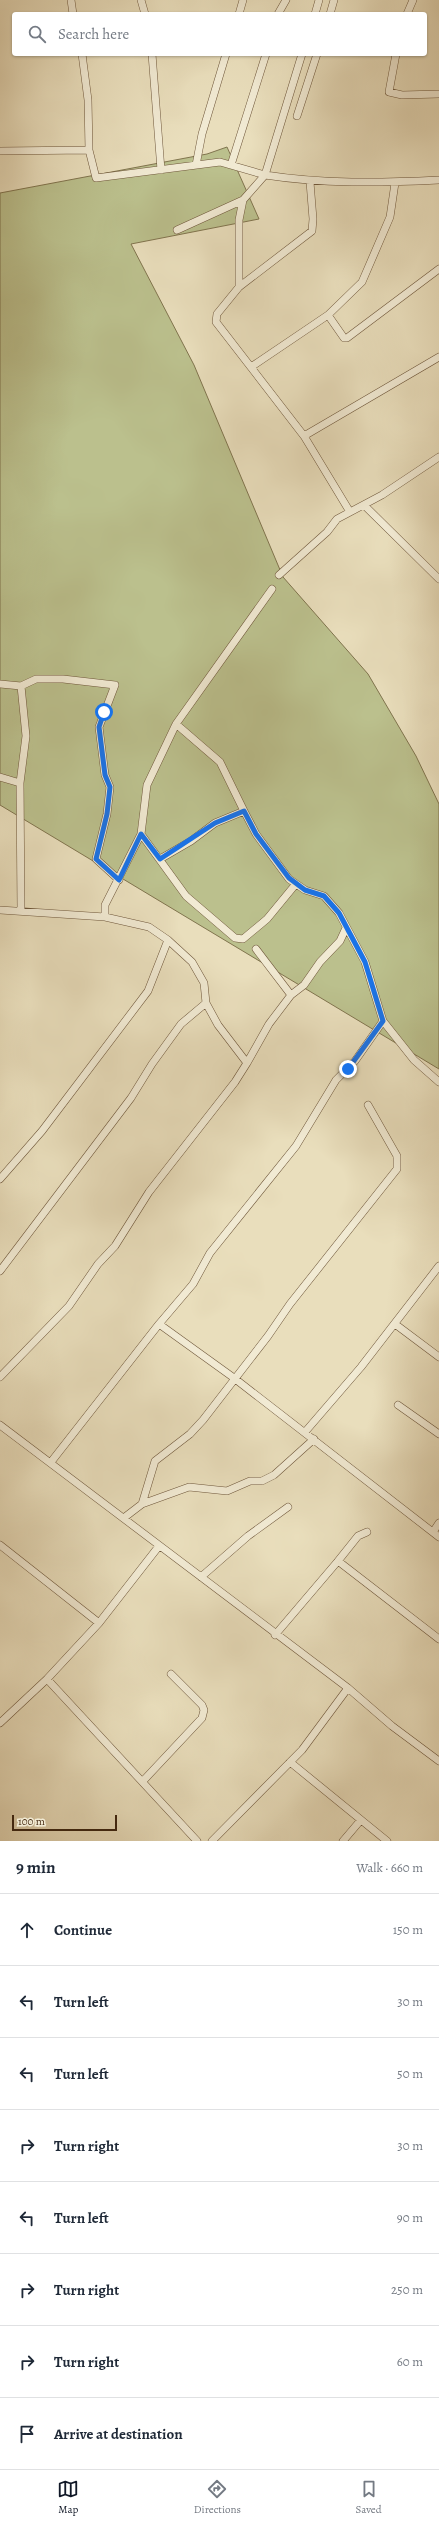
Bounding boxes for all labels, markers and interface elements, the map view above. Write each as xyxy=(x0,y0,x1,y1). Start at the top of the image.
search box xyxy=(12,12,427,56)
icon: search xyxy=(26,23,48,45)
text: Search here xyxy=(58,24,129,44)
route start xyxy=(95,703,113,721)
route end xyxy=(339,1060,357,1078)
scale bar xyxy=(12,1813,117,1832)
text: 100 m xyxy=(18,1814,45,1829)
text: 9 min xyxy=(16,1856,56,1879)
text: Walk · 660 m xyxy=(356,1859,423,1876)
icon: ahead xyxy=(16,1919,38,1941)
text: Continue xyxy=(54,1920,112,1940)
text: 150 m xyxy=(393,1921,423,1938)
icon: left xyxy=(16,1991,38,2013)
text: Turn left xyxy=(54,1992,109,2012)
text: 30 m xyxy=(397,1993,423,2010)
icon: left xyxy=(16,2063,38,2085)
text: Turn left xyxy=(54,2064,109,2084)
text: 50 m xyxy=(397,2065,423,2082)
icon: right xyxy=(16,2135,38,2157)
text: Turn right xyxy=(54,2136,119,2156)
text: 30 m xyxy=(397,2137,423,2154)
icon: left xyxy=(16,2207,38,2229)
text: Turn left xyxy=(54,2208,109,2228)
text: 90 m xyxy=(397,2209,423,2226)
icon: right xyxy=(16,2279,38,2301)
text: Turn right xyxy=(54,2280,119,2300)
text: 250 m xyxy=(391,2281,423,2298)
icon: right xyxy=(16,2351,38,2373)
text: Turn right xyxy=(54,2352,119,2372)
text: 60 m xyxy=(397,2353,423,2370)
icon: arrive xyxy=(16,2423,38,2445)
text: Arrive at destination xyxy=(54,2424,183,2444)
tab: Map xyxy=(57,2478,79,2517)
tab: Directions xyxy=(194,2478,241,2517)
tab: Saved xyxy=(356,2478,382,2517)

